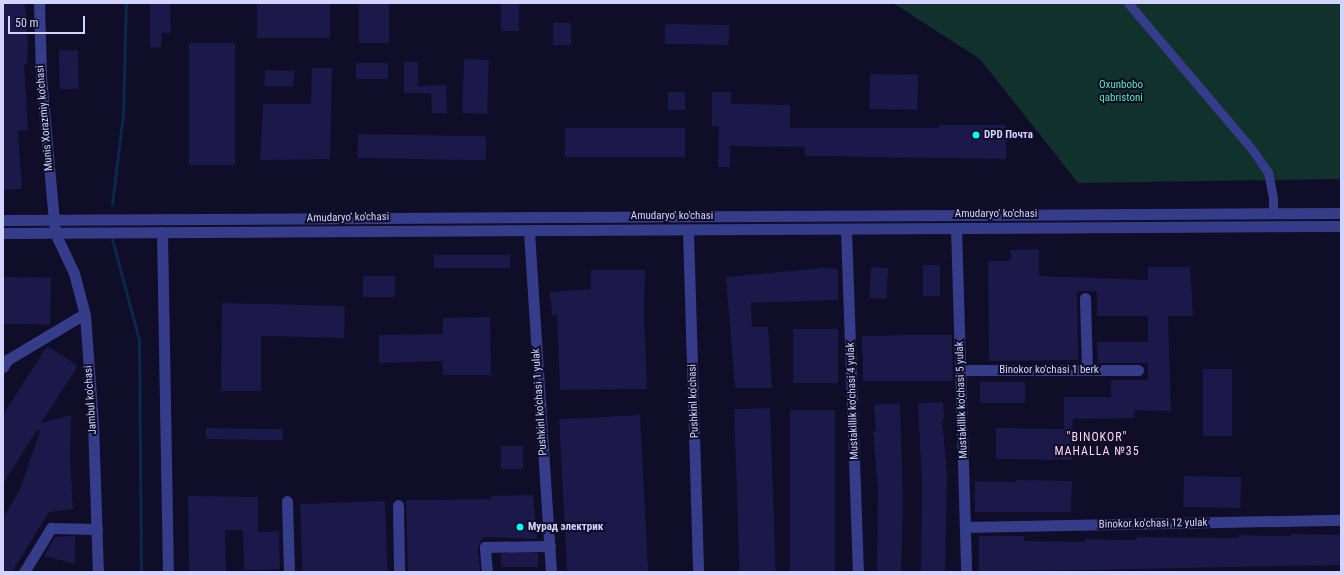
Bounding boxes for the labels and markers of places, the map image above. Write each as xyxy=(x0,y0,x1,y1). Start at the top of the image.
place label: DPD Почта xyxy=(984,128,1033,142)
marker: DPD Почта xyxy=(971,130,981,140)
place label: Мурад электрик xyxy=(528,520,603,534)
marker: Мурад электрик xyxy=(515,522,525,532)

